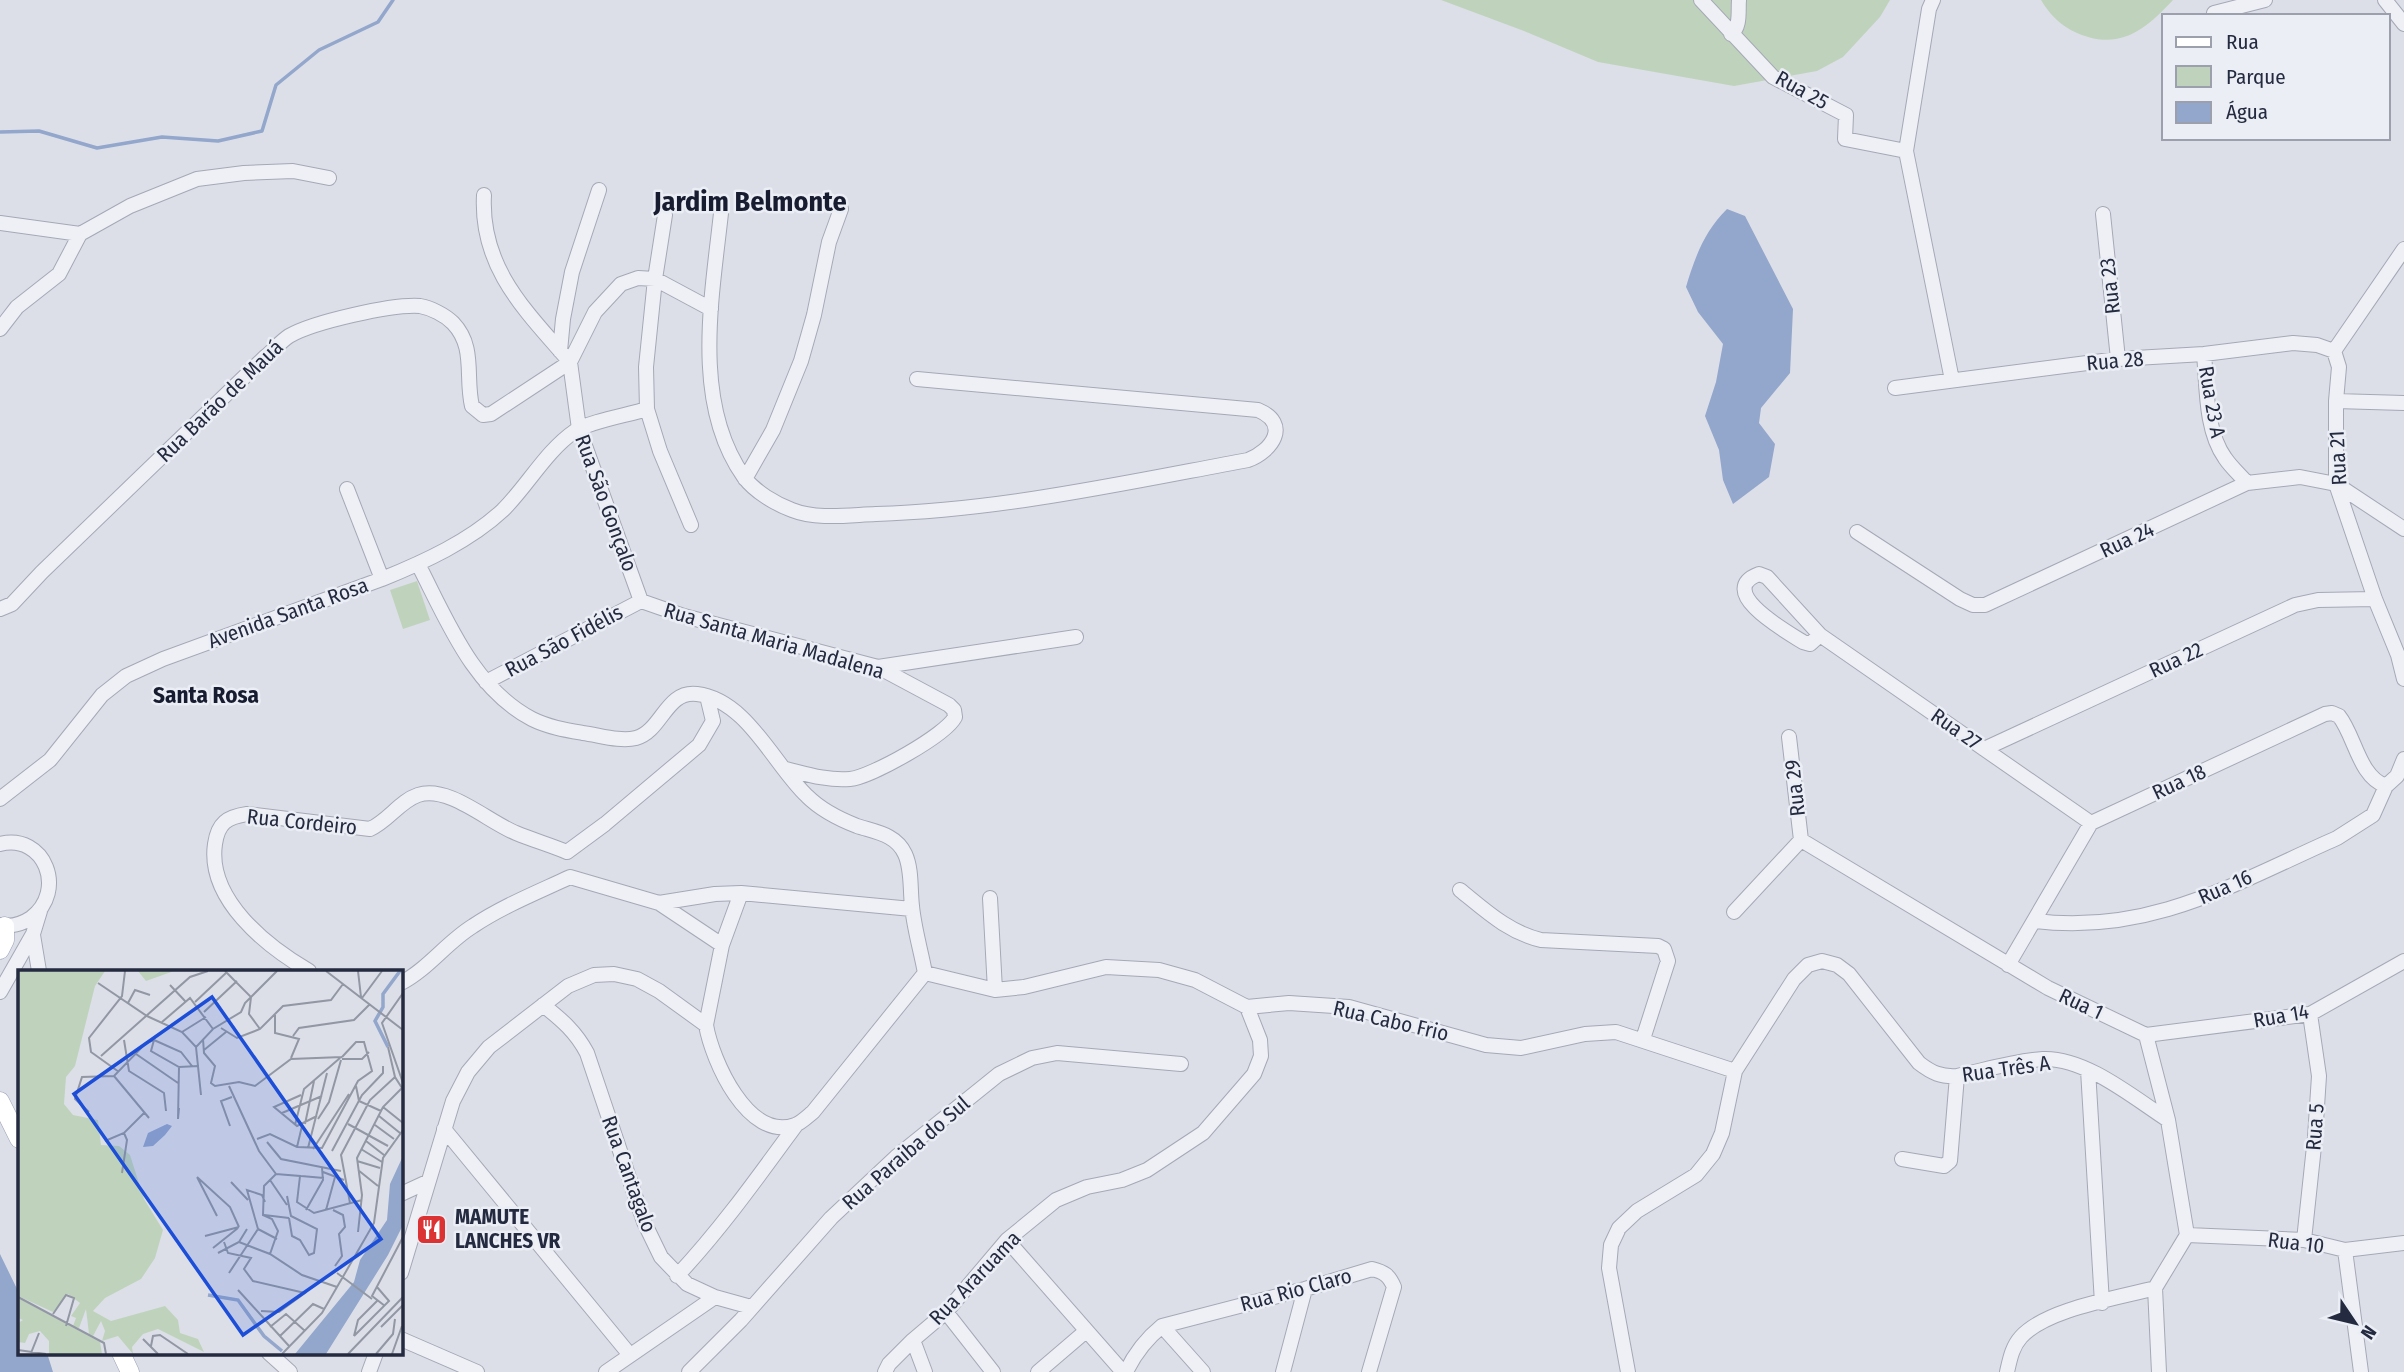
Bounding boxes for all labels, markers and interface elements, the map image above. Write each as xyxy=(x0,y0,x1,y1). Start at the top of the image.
legend xyxy=(2162,14,2390,140)
text: Rua xyxy=(2226,29,2259,55)
text: Parque xyxy=(2226,64,2286,90)
street label: Rua 25 xyxy=(1771,65,1833,115)
text: Água xyxy=(2226,99,2268,125)
district label: Jardim Belmonte xyxy=(652,185,847,218)
street label: Rua 23 xyxy=(2094,257,2126,315)
street label: Rua Barão de Mauá xyxy=(151,334,289,468)
street label: Rua 28 xyxy=(2085,346,2145,376)
street label: Rua 23 A xyxy=(2193,364,2231,440)
street label: Rua 21 xyxy=(2324,430,2352,486)
street label: Rua São Gonçalo xyxy=(569,431,643,575)
street label: Rua 24 xyxy=(2096,516,2158,564)
street label: Avenida Santa Rosa xyxy=(204,572,372,654)
street label: Rua Santa Maria Madalena xyxy=(661,597,887,685)
street label: Rua São Fidélis xyxy=(501,599,627,683)
street label: Rua 22 xyxy=(2145,636,2207,684)
district label: Santa Rosa xyxy=(153,681,259,709)
street label: Rua 27 xyxy=(1926,702,1986,756)
street label: Rua 29 xyxy=(1779,758,1811,818)
street label: Rua 18 xyxy=(2148,758,2210,806)
street label: Rua Cordeiro xyxy=(246,803,358,841)
street label: Rua 16 xyxy=(2194,864,2256,910)
inset map xyxy=(18,970,402,1354)
street label: Rua 1 xyxy=(2055,983,2107,1025)
street label: Rua Cabo Frio xyxy=(1331,995,1451,1047)
street label: Rua 14 xyxy=(2251,998,2311,1034)
street label: Rua Três A xyxy=(1960,1050,2052,1088)
street label: Rua Paraiba do Sul xyxy=(837,1090,975,1215)
street label: Rua 5 xyxy=(2300,1103,2330,1151)
street label: Rua Cantagalo xyxy=(596,1112,662,1236)
place label: MAMUTE LANCHES VR xyxy=(455,1204,560,1254)
restaurant icon: MAMUTE LANCHES VR xyxy=(415,1212,449,1246)
street label: Rua Araruama xyxy=(924,1226,1026,1330)
street label: Rua 10 xyxy=(2266,1227,2326,1259)
street label: Rua Rio Claro xyxy=(1237,1263,1355,1317)
north arrow xyxy=(2320,1288,2390,1358)
text: N xyxy=(2356,1321,2381,1344)

